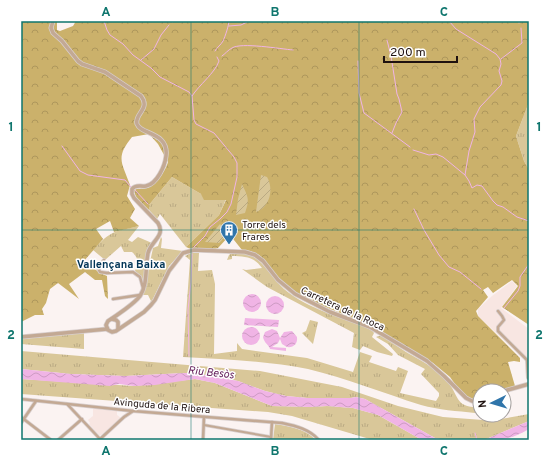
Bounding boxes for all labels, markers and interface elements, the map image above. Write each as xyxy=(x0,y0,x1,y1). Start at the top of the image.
text: A xyxy=(101,5,111,21)
text: B xyxy=(271,5,280,21)
text: C xyxy=(440,5,448,21)
scale bar xyxy=(384,38,457,64)
text: 200 m xyxy=(390,45,426,61)
text: 1 xyxy=(8,120,14,136)
text: 1 xyxy=(536,120,542,136)
place label: Torre dels Frares xyxy=(242,219,286,244)
building icon: Torre dels Frares xyxy=(219,220,239,245)
district label: Vallençana Baixa xyxy=(77,258,165,272)
street label: Carretera de la Roca xyxy=(298,284,386,334)
text: 2 xyxy=(7,328,15,344)
text: 2 xyxy=(535,328,543,344)
water label: Riu Besòs xyxy=(187,364,236,382)
north arrow xyxy=(472,383,512,423)
street label: Avinguda de la Ribera xyxy=(113,396,211,417)
text: N xyxy=(476,399,490,408)
text: A xyxy=(101,444,111,460)
text: B xyxy=(271,444,280,460)
text: C xyxy=(440,444,448,460)

